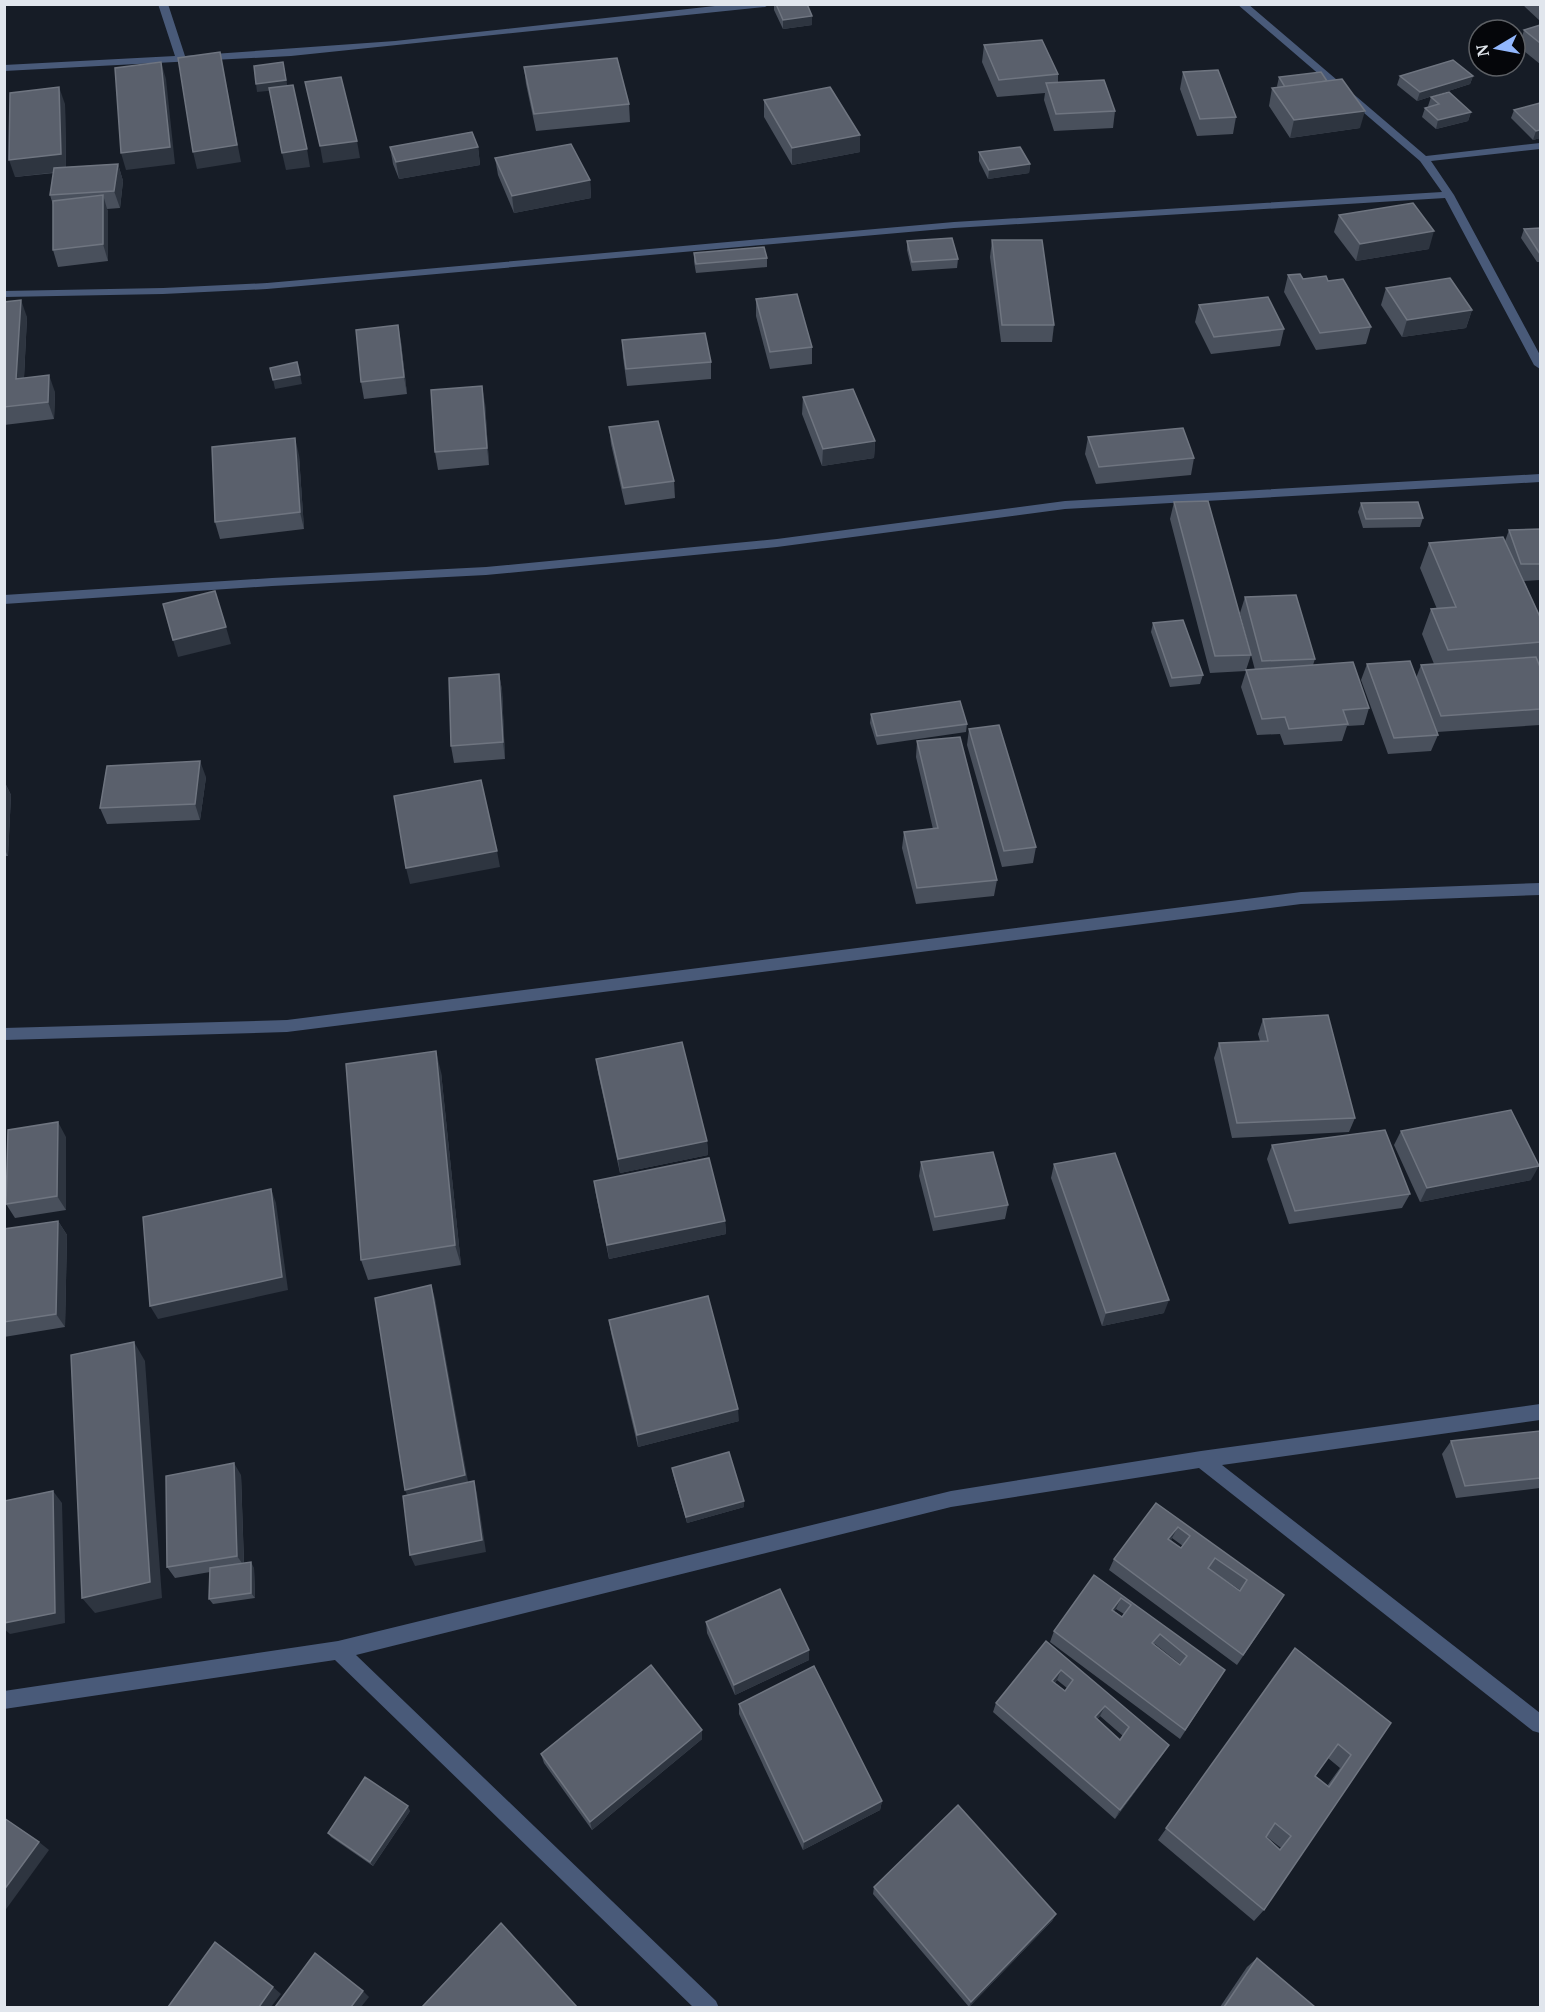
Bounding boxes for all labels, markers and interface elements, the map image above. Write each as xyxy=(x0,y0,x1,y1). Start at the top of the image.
north arrow xyxy=(1467,18,1527,78)
text: N xyxy=(1470,43,1494,58)

